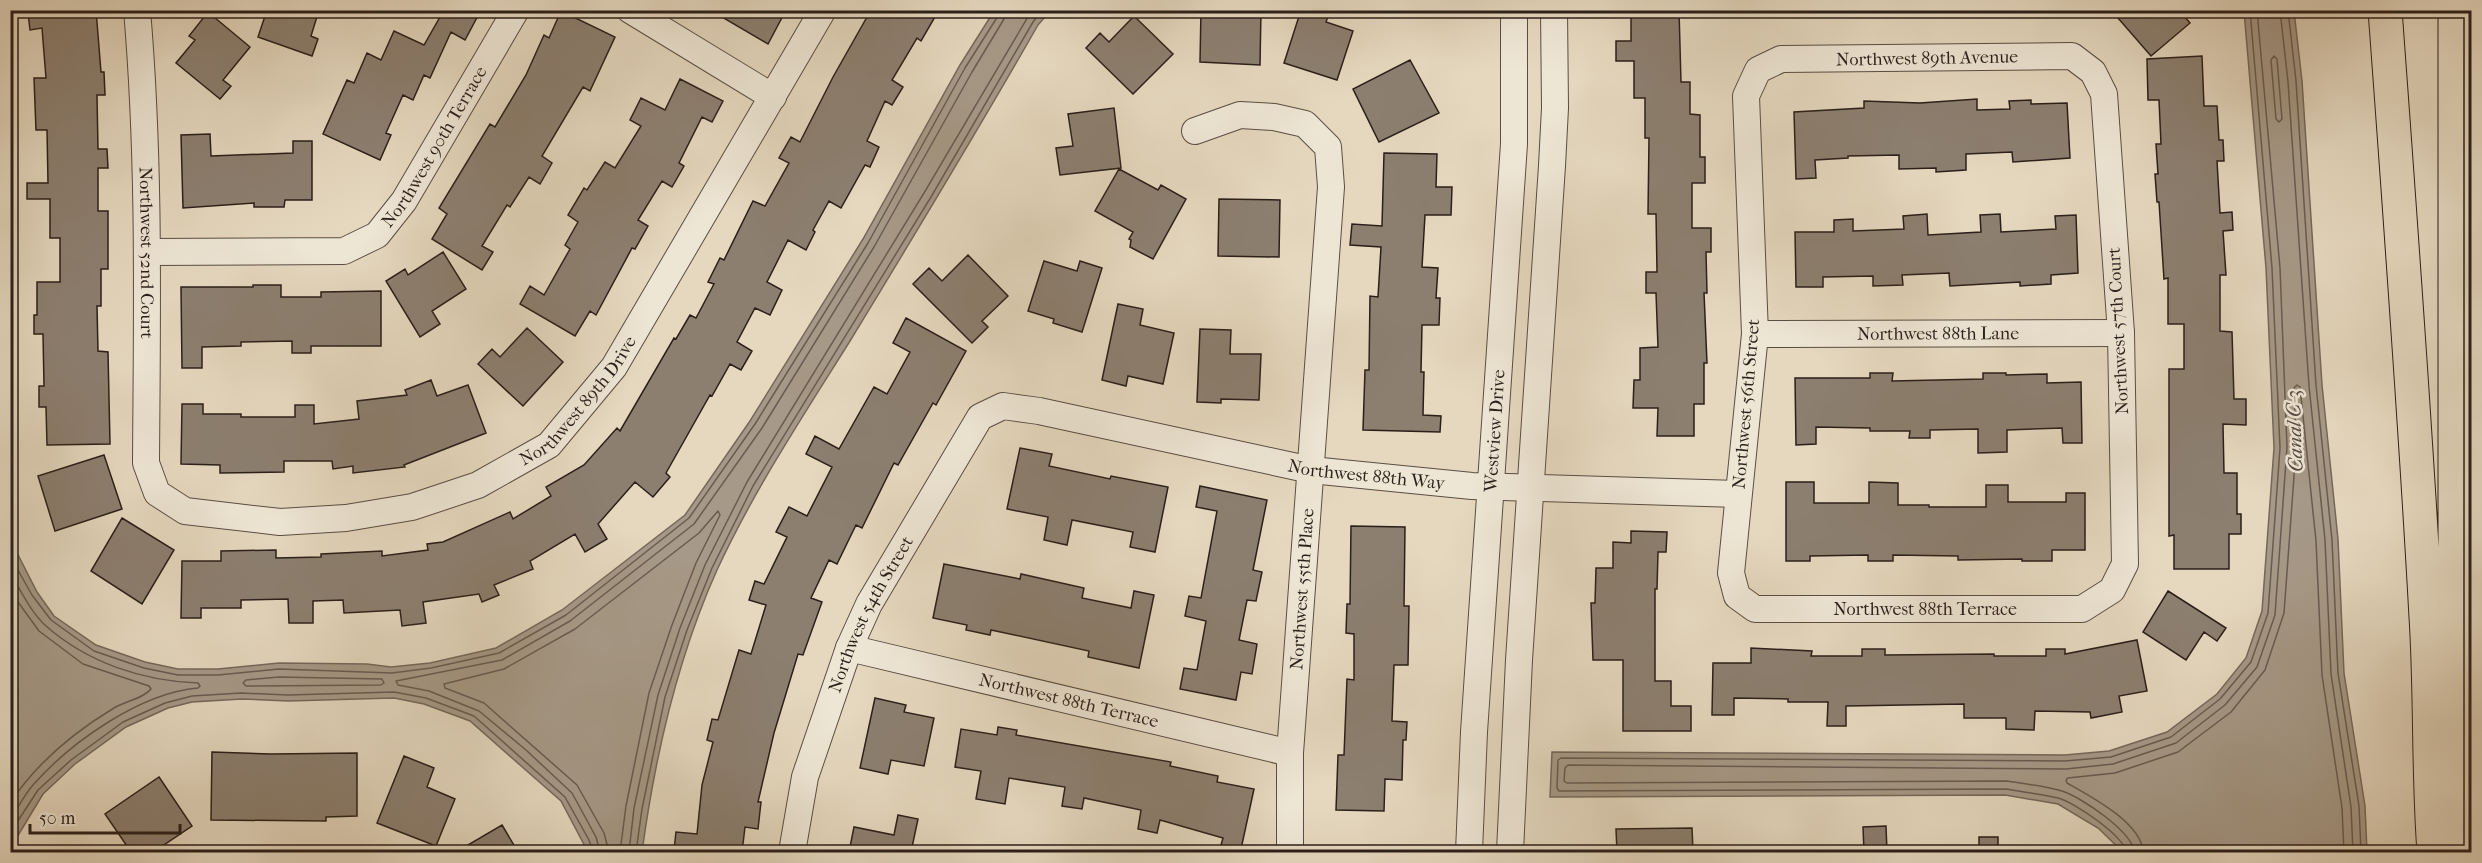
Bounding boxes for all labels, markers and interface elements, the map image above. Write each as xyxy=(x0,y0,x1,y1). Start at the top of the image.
street label: Northwest 89th Avenue xyxy=(1836,46,2018,71)
street label: Northwest 90th Terrace xyxy=(377,63,492,232)
street label: Northwest 52nd Court xyxy=(135,167,157,339)
street label: Northwest 57th Court xyxy=(2104,246,2133,415)
street label: Northwest 56th Street xyxy=(1729,318,1764,490)
street label: Northwest 88th Lane xyxy=(1857,323,2019,345)
street label: Northwest 89th Drive xyxy=(516,332,641,470)
street label: Westview Drive xyxy=(1480,369,1510,494)
water label: Canal C-3 xyxy=(2282,389,2307,473)
street label: Northwest 88th Way xyxy=(1286,455,1447,494)
street label: Northwest 55th Place xyxy=(1286,507,1319,671)
street label: Northwest 54th Street xyxy=(825,532,918,695)
street label: Northwest 88th Terrace xyxy=(1833,599,2017,620)
street label: Northwest 88th Terrace xyxy=(977,669,1161,732)
scale bar xyxy=(30,797,180,835)
text: 50 m xyxy=(39,808,76,829)

